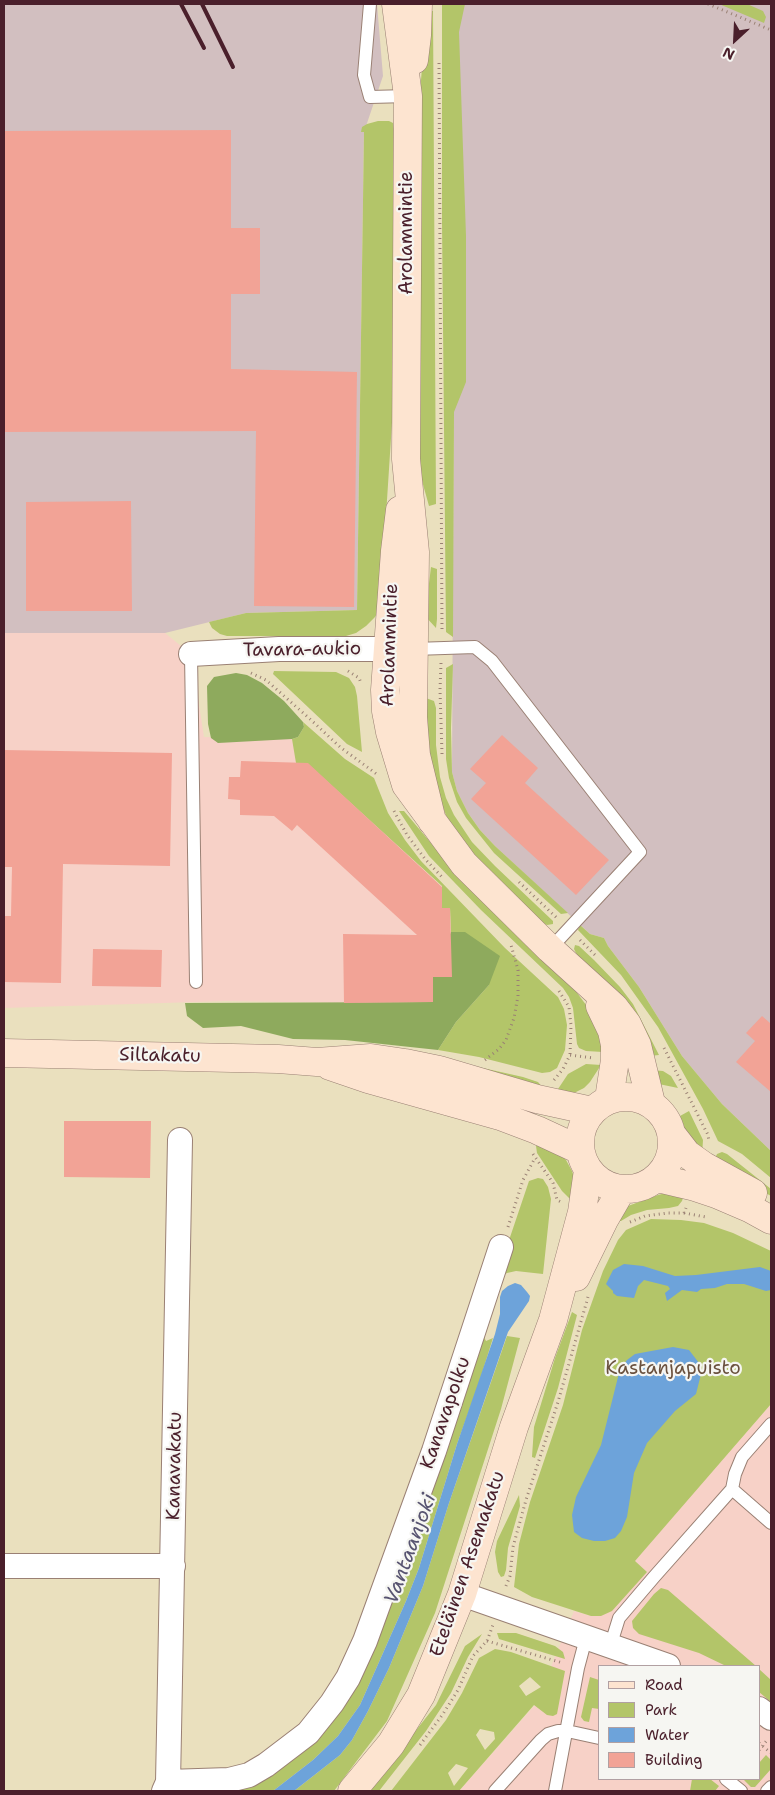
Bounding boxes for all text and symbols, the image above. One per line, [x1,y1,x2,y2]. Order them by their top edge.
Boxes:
north arrow [710,15,760,65]
text: N [720,43,737,64]
street label: Arolammintie [396,171,418,295]
street label: Arolammintie [376,583,404,707]
street label: Tavara-aukio [243,638,361,662]
street label: Siltakatu [119,1044,201,1068]
street label: Kanavapolku [416,1354,476,1472]
park label: Kastanjapuisto [605,1358,741,1380]
street label: Kanavakatu [163,1411,187,1521]
street label: Eteläinen Asemakatu [426,1468,510,1660]
water label: Vantaanjoki [380,1490,442,1608]
legend [598,1665,760,1780]
text: Road [645,1675,683,1695]
text: Park [645,1700,677,1720]
text: Water [645,1725,689,1745]
text: Building [645,1750,702,1770]

